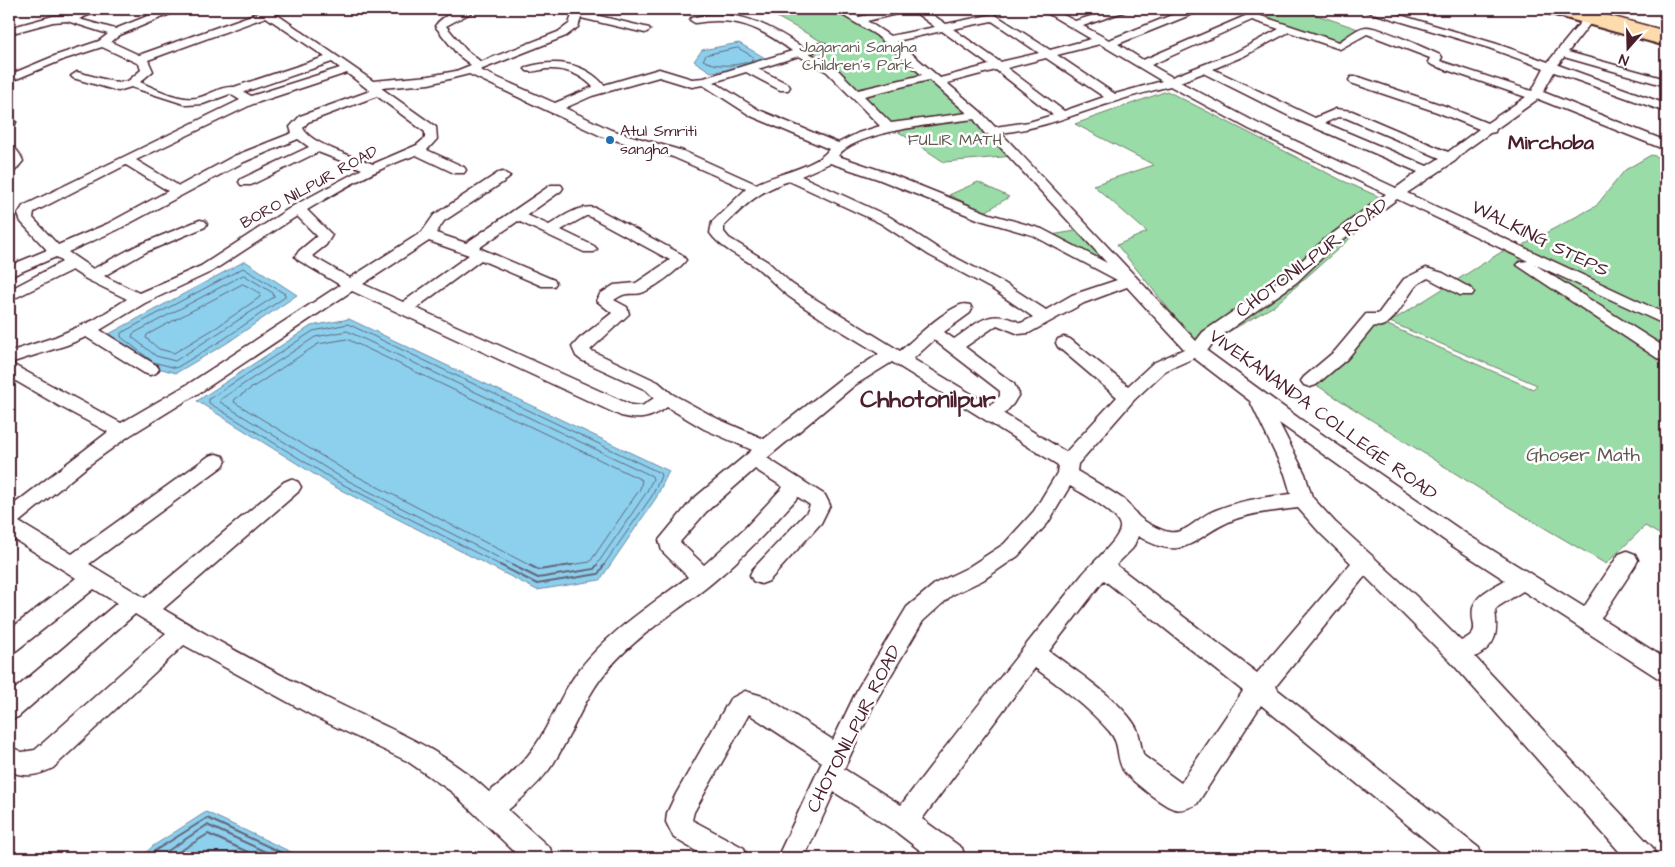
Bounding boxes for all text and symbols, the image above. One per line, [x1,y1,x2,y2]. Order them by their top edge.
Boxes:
north arrow [1602,22,1652,72]
park label: Jagarani Sangha Children's Park [799,36,917,76]
text: N [1616,48,1631,70]
place label: Atul Smriti sangha [620,120,697,161]
park label: FULIR MATH [908,129,1003,151]
district label: Mirchoba [1508,129,1595,157]
marker: Atul Smriti sangha [604,134,616,146]
street label: BORO NILPUR ROAD [236,140,382,234]
street label: CHOTONILPUR ROAD [1230,192,1394,324]
street label: WALKING STEPS [1467,194,1613,284]
street label: VIVEKANANDA COLLEGE ROAD [1203,323,1443,507]
district label: Chhotonilpur [860,383,997,417]
park label: Ghoser Math [1526,442,1640,469]
street label: CHOTONILPUR ROAD [800,640,908,818]

